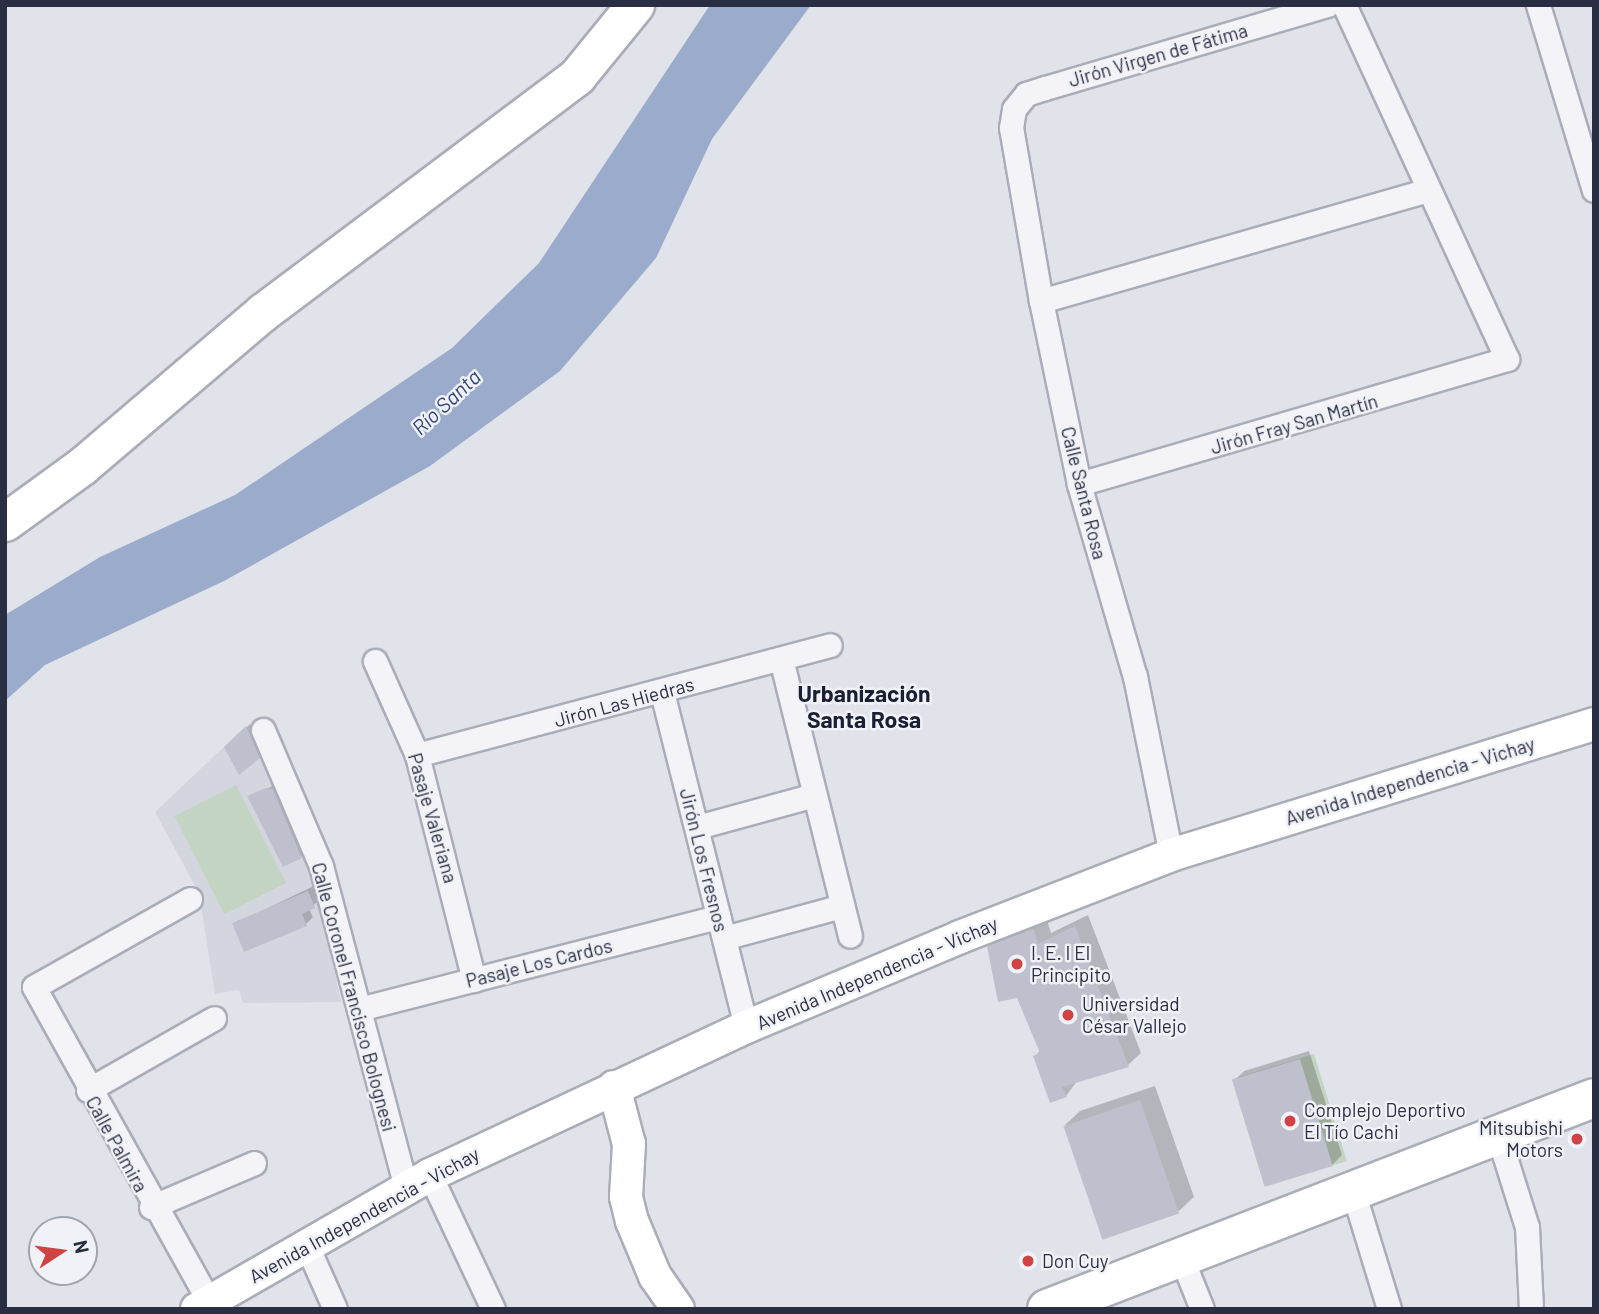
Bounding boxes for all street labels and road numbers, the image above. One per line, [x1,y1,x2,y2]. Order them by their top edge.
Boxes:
street label: Jirón Virgen de Fátima [1066,19,1250,91]
street label: Jirón Fray San Martín [1208,389,1380,459]
street label: Calle Santa Rosa [1056,424,1112,562]
street label: Jirón Las Hiedras [552,672,696,732]
street label: Avenida Independencia - Vichay [1283,732,1537,830]
street label: Pasaje Valeriana [404,750,462,886]
street label: Jirón Los Fresnos [675,786,733,934]
street label: Calle Coronel Francisco Bolognesi [307,860,401,1134]
street label: Avenida Independencia - Vichay [753,912,1001,1034]
street label: Pasaje Los Cardos [463,934,615,992]
street label: Calle Palmira [81,1092,153,1196]
street label: Avenida Independencia - Vichay [245,1142,483,1288]

